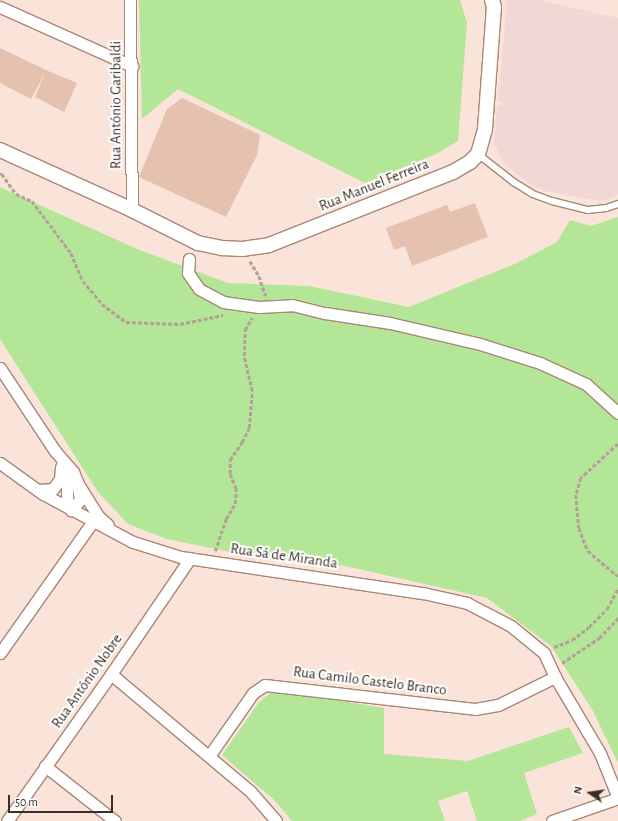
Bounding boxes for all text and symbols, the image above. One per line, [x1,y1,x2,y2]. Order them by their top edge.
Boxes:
street label: Rua António Garibaldi [107,41,125,169]
street label: Rua Manuel Ferreira [317,155,431,215]
street label: Rua Sá de Miranda [229,540,339,572]
street label: Rua António Nobre [48,630,126,732]
street label: Rua Camilo Castelo Branco [292,663,448,699]
north arrow [570,773,610,813]
text: N [572,785,584,795]
scale bar [10,787,115,813]
text: 50 m [15,796,38,808]

